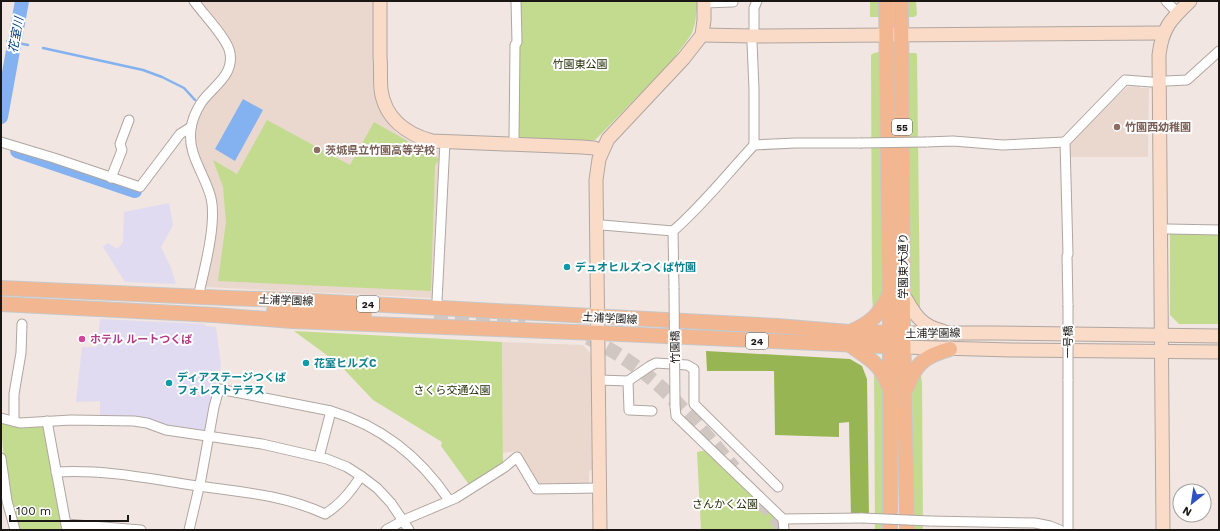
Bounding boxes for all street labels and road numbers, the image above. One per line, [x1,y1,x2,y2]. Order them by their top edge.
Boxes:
road number: 55 [892,119,912,135]
street label: 学園東大通り [897,233,910,299]
street label: 土浦学園線 [258,293,314,308]
road number: 24 [357,296,379,312]
street label: 土浦学園線 [582,311,638,326]
street label: 一号橋 [1062,326,1075,359]
street label: 土浦学園線 [905,327,961,340]
street label: 竹園橋 [669,330,682,364]
road number: 24 [746,333,768,349]

